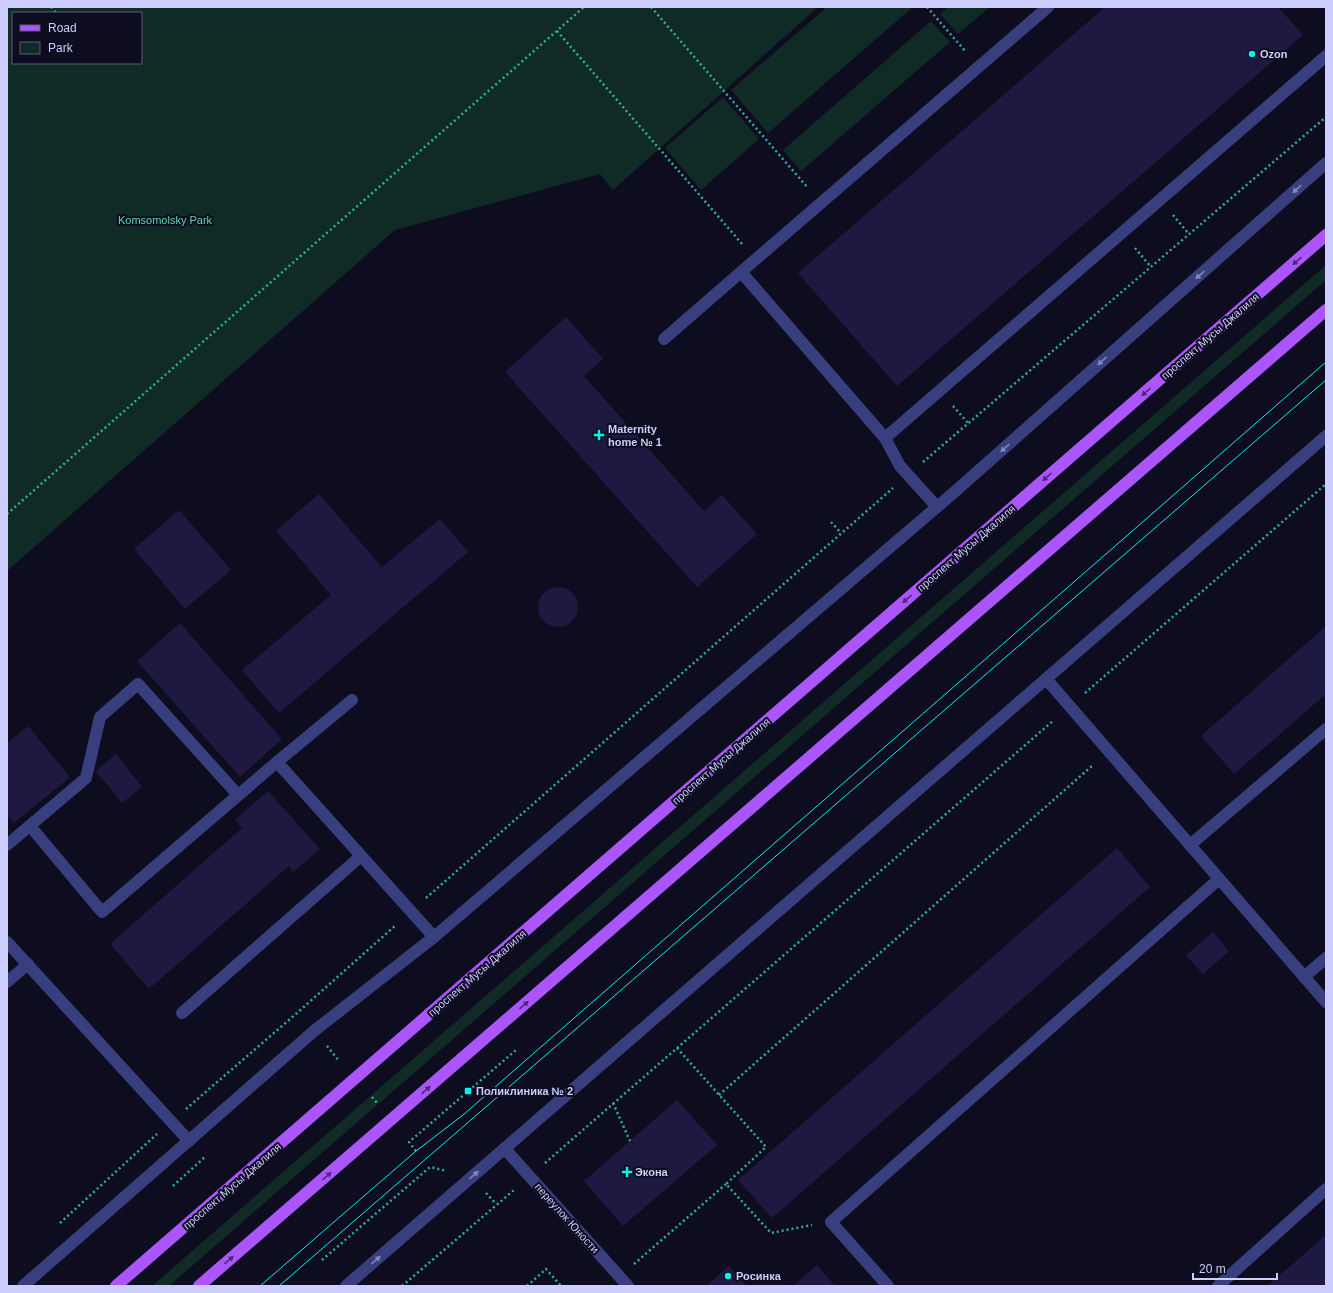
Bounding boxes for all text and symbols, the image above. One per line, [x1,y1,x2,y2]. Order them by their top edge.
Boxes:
legend [12,12,142,64]
text: Road [48,21,77,35]
text: Park [48,41,74,55]
place label: Ozon [1260,48,1288,60]
marker: Ozon [1247,49,1257,59]
one-way arrow [1292,184,1302,193]
park label: Komsomolsky Park [118,214,213,226]
one-way arrow [1291,256,1302,265]
one-way arrow [1195,270,1204,279]
street label: проспект Мусы Джалиля [1159,290,1261,382]
one-way arrow [1097,357,1108,366]
one-way arrow [1140,387,1151,396]
place label: Maternity home № 1 [608,423,662,448]
marker: Maternity home № 1 [593,429,605,441]
one-way arrow [1000,443,1010,452]
one-way arrow [1043,472,1052,481]
street label: проспект Мусы Джалиля [915,502,1017,594]
one-way arrow [902,594,912,604]
street label: проспект Мусы Джалиля [670,715,772,807]
street label: проспект Мусы Джалиля [426,927,528,1019]
one-way arrow [519,1001,529,1010]
place label: Поликлиника № 2 [476,1085,573,1097]
one-way arrow [420,1086,431,1095]
marker: Поликлиника № 2 [463,1086,473,1096]
street label: проспект Мусы Джалиля [181,1140,283,1232]
place label: Экона [635,1166,669,1178]
marker: Экона [622,1167,632,1177]
one-way arrow [322,1171,333,1180]
one-way arrow [468,1171,479,1180]
street label: переулок Юности [532,1181,602,1255]
scale bar [1193,1255,1277,1281]
one-way arrow [223,1256,234,1265]
one-way arrow [370,1256,381,1265]
text: 20 m [1199,1262,1226,1276]
place label: Росинка [736,1270,782,1282]
marker: Росинка [723,1271,733,1281]

